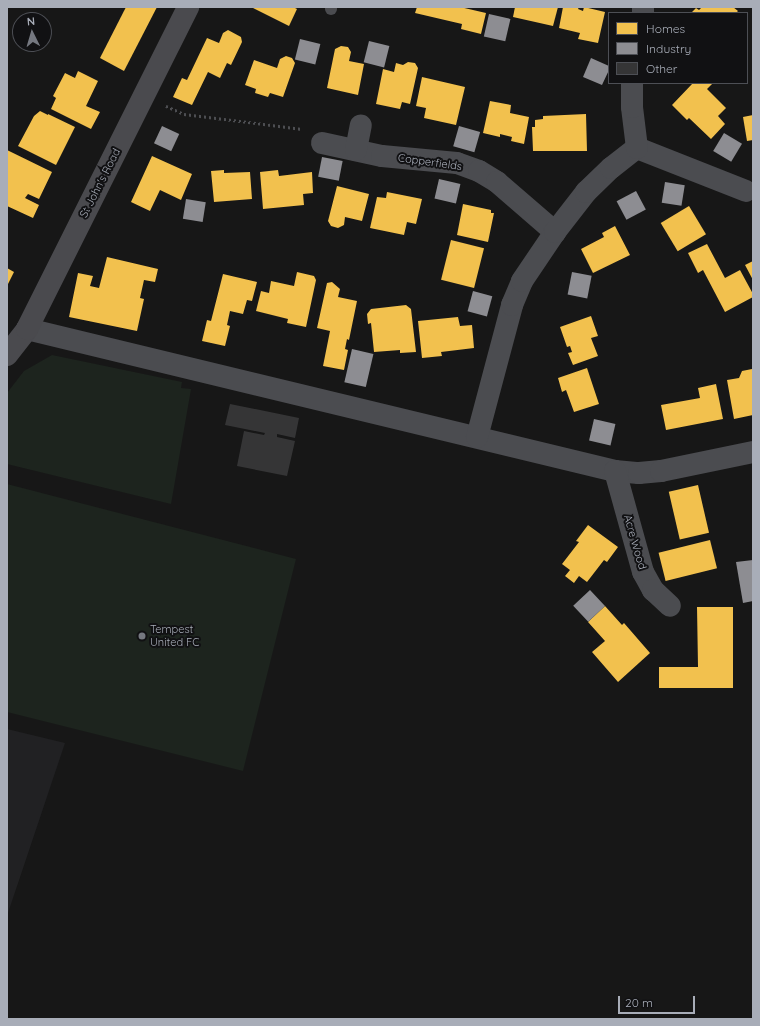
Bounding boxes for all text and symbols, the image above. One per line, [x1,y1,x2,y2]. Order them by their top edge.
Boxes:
north arrow [12,12,52,52]
legend [608,12,748,84]
text: N [26,14,36,28]
text: Homes [646,21,685,36]
text: Industry [646,41,691,56]
text: Other [646,61,677,76]
street label: St John's Road [77,146,123,220]
street label: Copperfields [397,151,463,173]
street label: Acre Wood [621,513,649,571]
place label: Tempest United FC [150,623,199,649]
marker: Tempest United FC [137,631,147,641]
scale bar [620,988,697,1014]
text: 20 m [625,995,653,1010]

